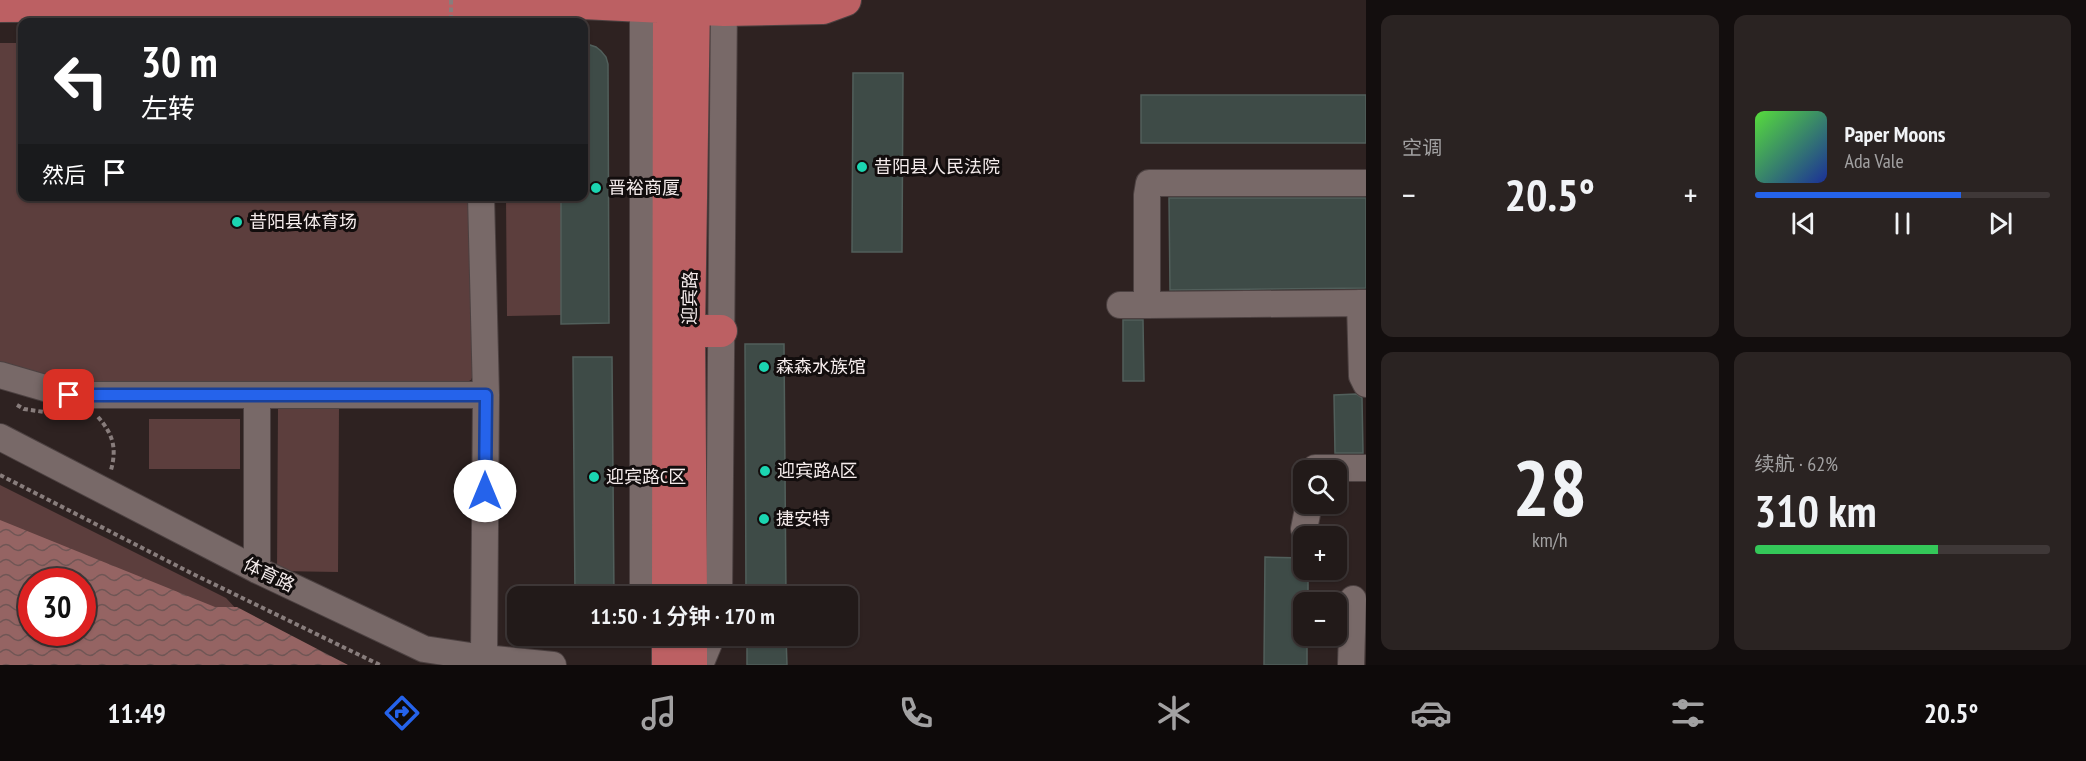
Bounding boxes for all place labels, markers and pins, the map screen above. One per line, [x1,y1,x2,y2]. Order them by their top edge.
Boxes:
place label: 昔阳县人民法院 [874,155,1000,178]
marker: 昔阳县人民法院 [855,160,869,174]
place label: 晋裕商厦 [608,176,680,199]
marker: 晋裕商厦 [589,181,603,195]
place label: 昔阳县体育场 [249,210,357,233]
marker: 昔阳县体育场 [230,215,244,229]
place label: 森森水族馆 [776,355,866,378]
marker: 森森水族馆 [757,360,771,374]
pin [43,369,94,420]
place label: 迎宾路A区 [777,459,858,482]
marker: 迎宾路A区 [758,464,772,478]
place label: 迎宾路C区 [606,465,686,488]
marker: 迎宾路C区 [587,470,601,484]
place label: 捷安特 [776,507,830,530]
marker: 捷安特 [757,512,771,526]

